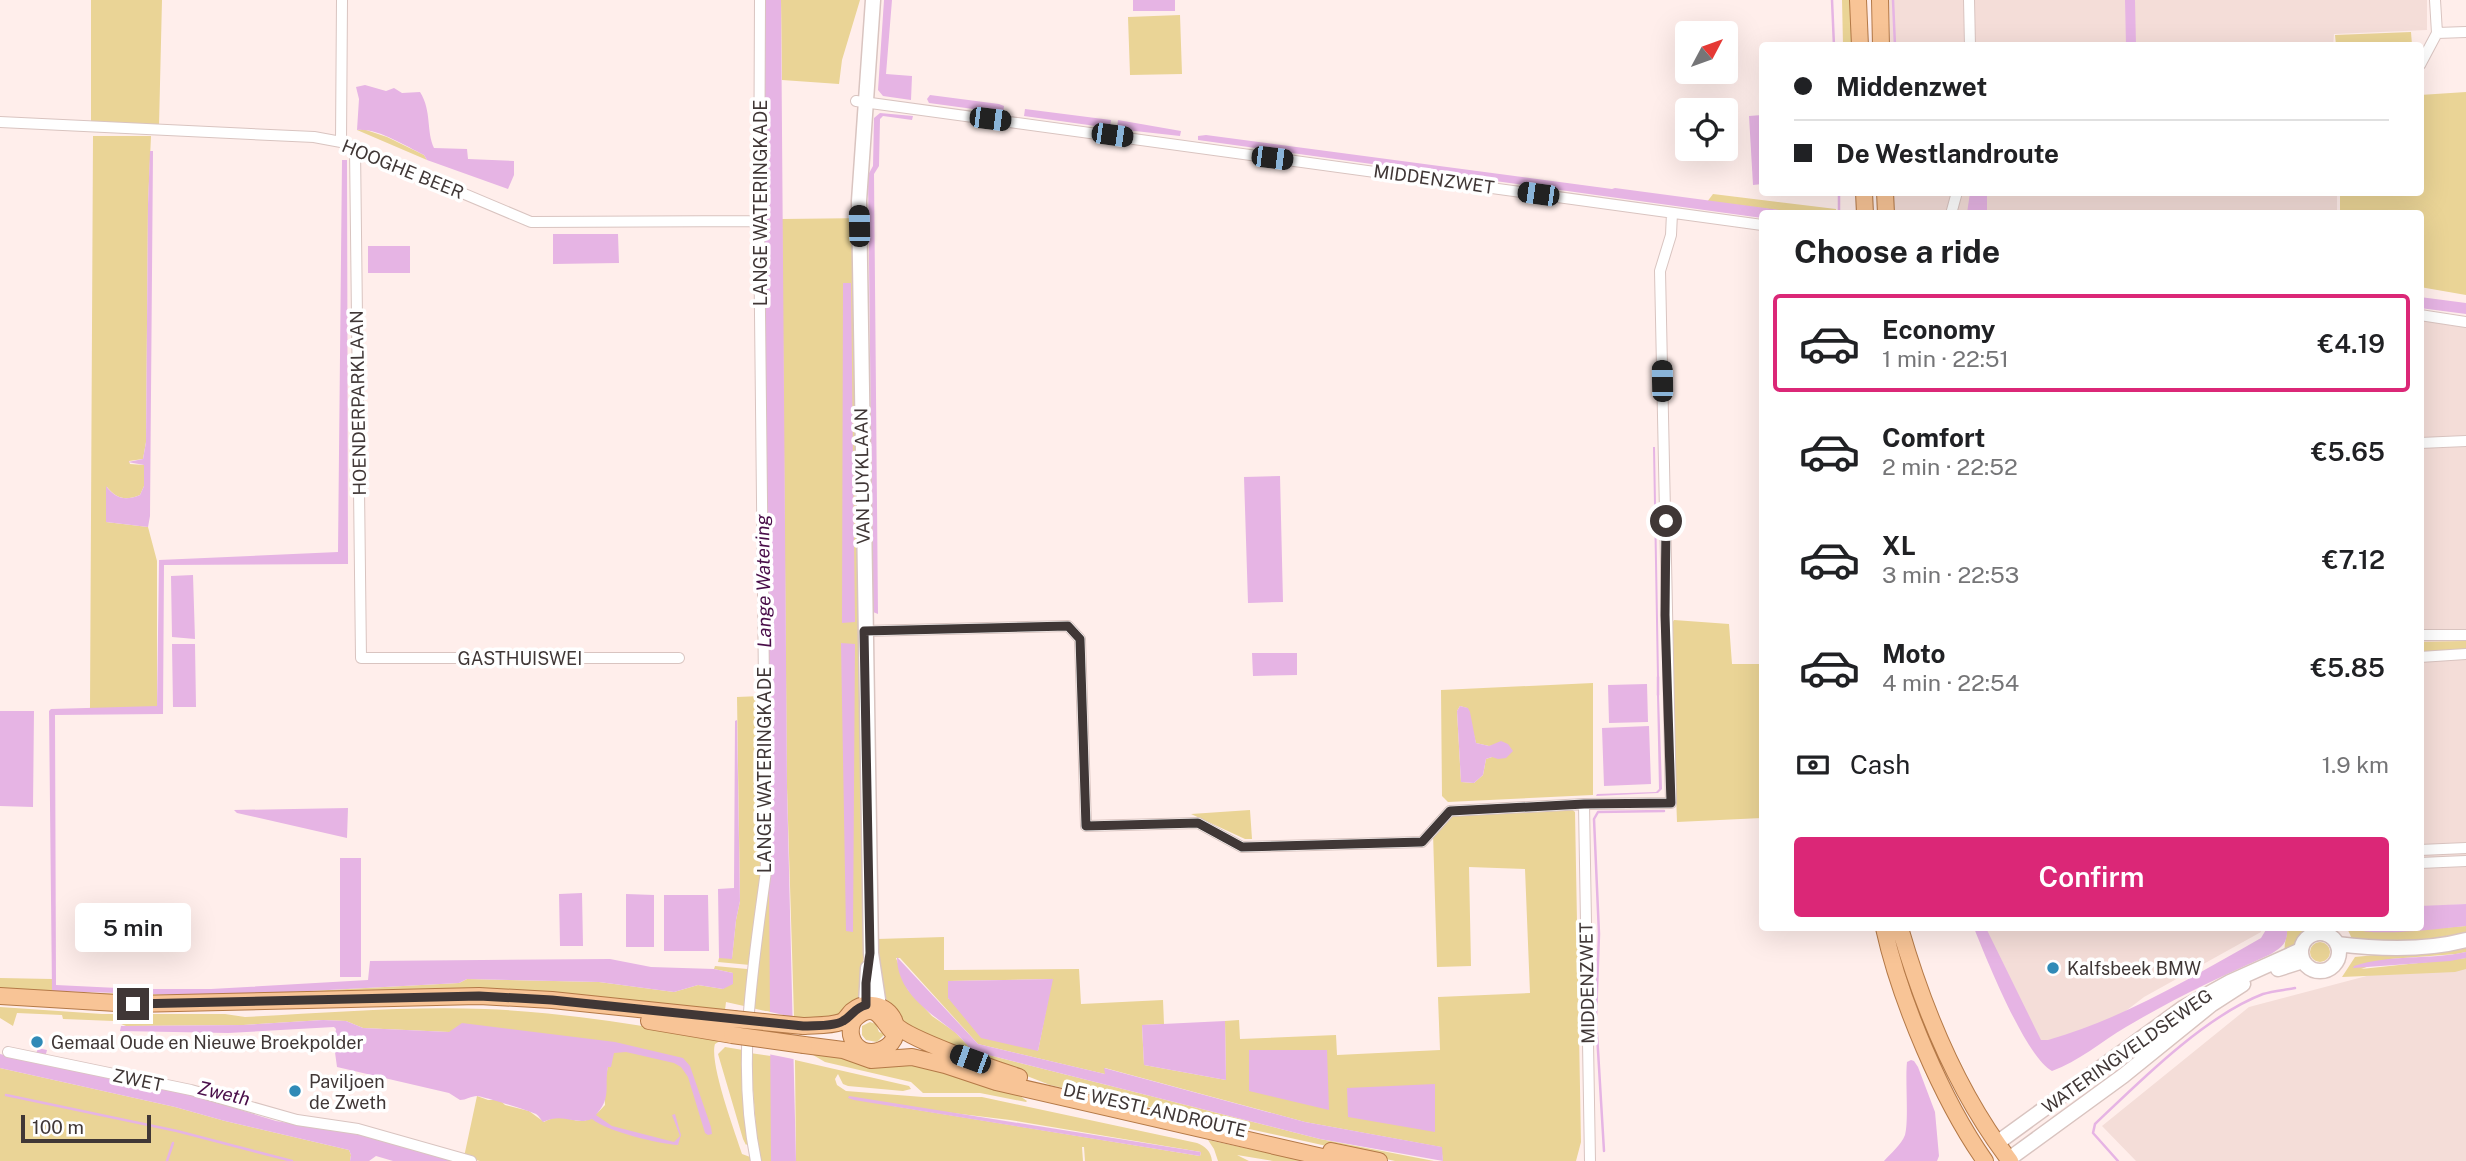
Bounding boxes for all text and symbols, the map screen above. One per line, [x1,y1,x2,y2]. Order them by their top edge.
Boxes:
north arrow [1675,21,1738,84]
map controls [1675,21,1738,161]
text: Middenzwet [1836,71,1987,102]
button: locate [1675,98,1738,161]
street label: LANGE WATERINGKADE [750,100,771,306]
car [968,106,1013,132]
car [1090,122,1135,148]
street label: HOOGHE BEER [339,135,467,203]
text: De Westlandroute [1836,138,2059,169]
car [1250,145,1295,171]
street label: MIDDENZWET [1372,160,1496,198]
car [1516,181,1561,207]
car [849,205,870,247]
text: Choose a ride [1794,233,2000,270]
street label: HOENDERPARKLAAN [346,310,370,496]
icon: car [1798,312,1861,375]
text: Economy [1882,314,1995,345]
text: €4.19 [2318,328,2385,359]
text: 1 min · 22:51 [1882,345,2009,372]
car [1652,360,1673,402]
street label: VAN LUYKLAAN [850,408,874,544]
icon: car [1798,420,1861,483]
text: Comfort [1882,422,1985,453]
text: €5.65 [2311,436,2385,467]
text: 2 min · 22:52 [1882,453,2018,480]
route start [1650,505,1682,537]
water label: Lange Watering [751,513,775,648]
icon: car [1798,528,1861,591]
text: XL [1882,530,1916,561]
text: €7.12 [2322,544,2385,575]
text: 3 min · 22:53 [1882,561,2019,588]
icon: car [1798,636,1861,699]
text: Moto [1882,638,1945,669]
street label: GASTHUISWEI [458,648,582,669]
text: €5.85 [2311,652,2385,683]
street label: LANGE WATERINGKADE [754,667,775,873]
text: 4 min · 22:54 [1882,669,2019,696]
icon: cash [1794,746,1832,784]
text: Cash [1850,749,1910,780]
text: 1.9 km [2322,751,2389,778]
button: Confirm [1794,837,2389,917]
callout: 5 min [75,902,191,951]
text: 5 min [103,914,163,941]
street label: MIDDENZWET [1575,922,1599,1044]
place label: Kalfsbeek BMW [2067,958,2201,979]
marker: Kalfsbeek BMW [2045,960,2061,976]
street label: WATERINGVELDSEWEG [2038,984,2216,1118]
route end [117,988,149,1020]
place label: Gemaal Oude en Nieuwe Broekpolder [51,1032,363,1053]
marker: Gemaal Oude en Nieuwe Broekpolder [29,1034,45,1050]
car [947,1042,994,1076]
street label: ZWET [111,1064,165,1096]
place label: Paviljoen de Zweth [309,1071,386,1113]
water label: Zweth [196,1076,252,1110]
street label: DE WESTLANDROUTE [1061,1079,1249,1141]
marker: Paviljoen de Zweth [287,1083,303,1099]
scale bar [21,1112,150,1144]
text: 100 m [32,1116,84,1138]

